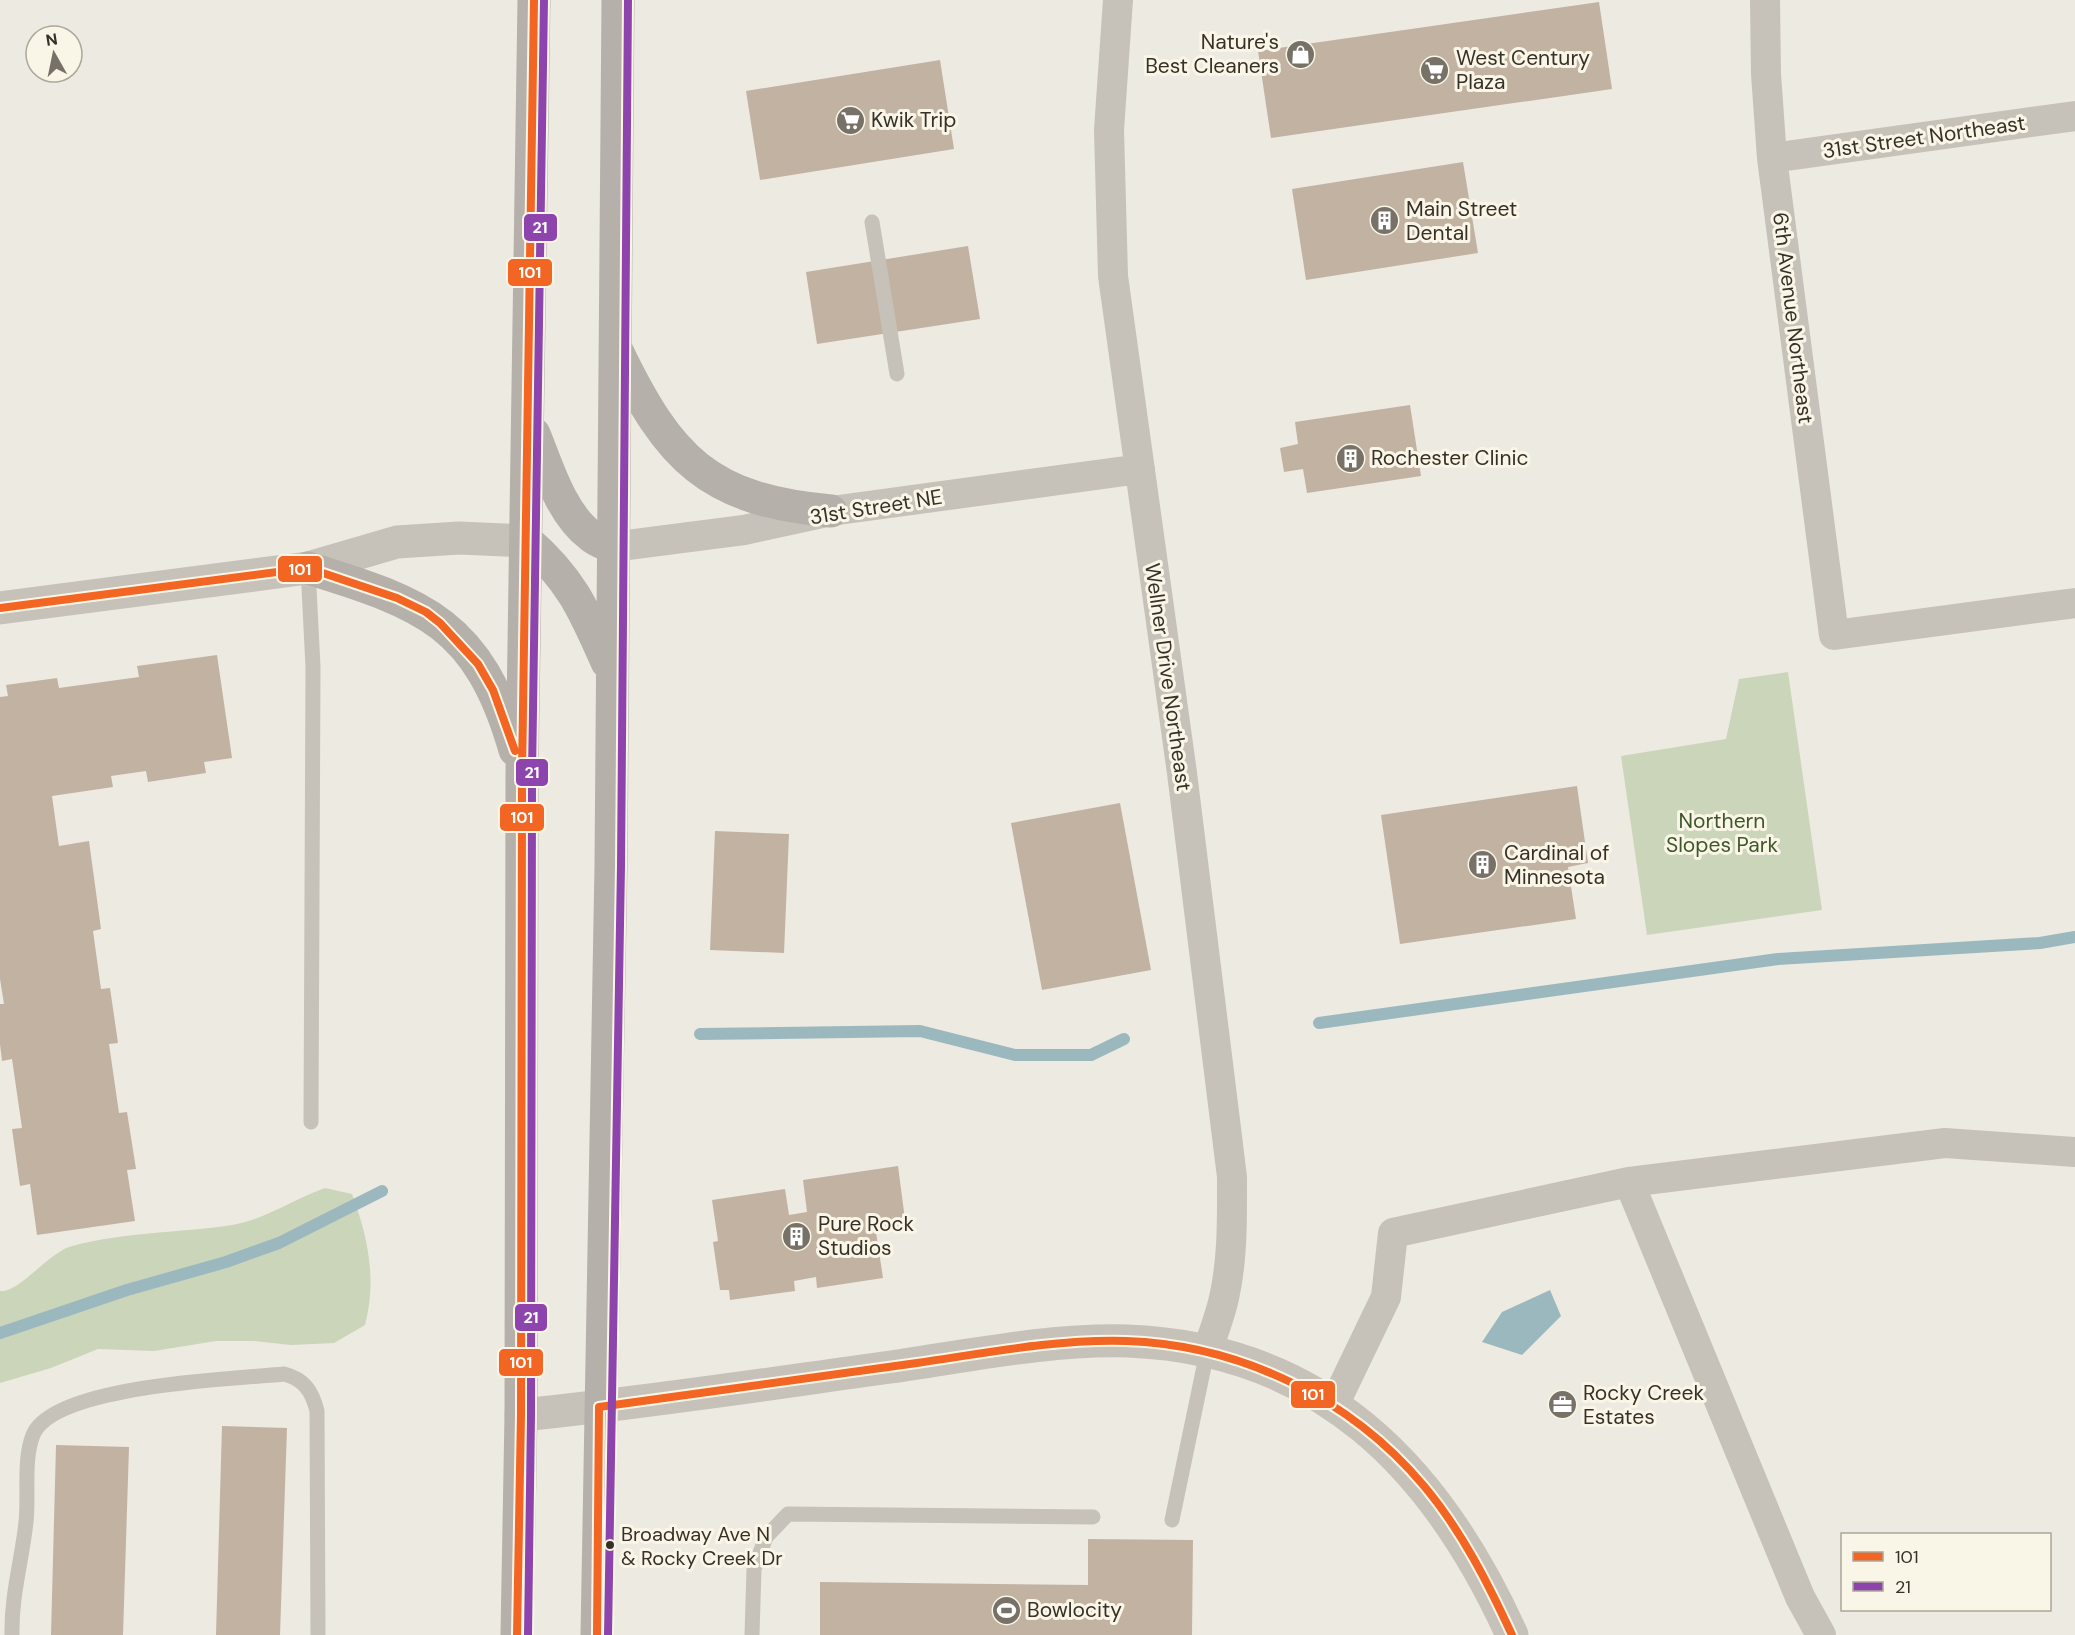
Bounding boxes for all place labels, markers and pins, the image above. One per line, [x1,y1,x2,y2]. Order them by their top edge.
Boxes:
place label: Nature's Best Cleaners [1145,28,1279,80]
shop icon: Nature's Best Cleaners [1284,38,1316,70]
place label: West Century Plaza [1456,44,1590,96]
supermarket icon: West Century Plaza [1419,54,1451,86]
supermarket icon: Kwik Trip [834,104,866,136]
place label: Kwik Trip [871,106,956,134]
place label: Main Street Dental [1406,195,1517,247]
building icon: Main Street Dental [1369,205,1401,237]
building icon: Rochester Clinic [1334,442,1366,474]
place label: Rochester Clinic [1371,444,1529,472]
place label: Cardinal of Minnesota [1504,839,1609,891]
building icon: Cardinal of Minnesota [1467,849,1499,881]
place label: Pure Rock Studios [818,1210,914,1262]
building icon: Pure Rock Studios [781,1220,813,1252]
place label: Rocky Creek Estates [1583,1379,1704,1431]
office icon: Rocky Creek Estates [1546,1389,1578,1421]
place label: Broadway Ave N & Rocky Creek Dr [621,1521,783,1571]
marker: Broadway Ave N & Rocky Creek Dr [604,1539,616,1551]
sports icon: Bowlocity [990,1594,1022,1626]
place label: Bowlocity [1027,1596,1122,1624]

